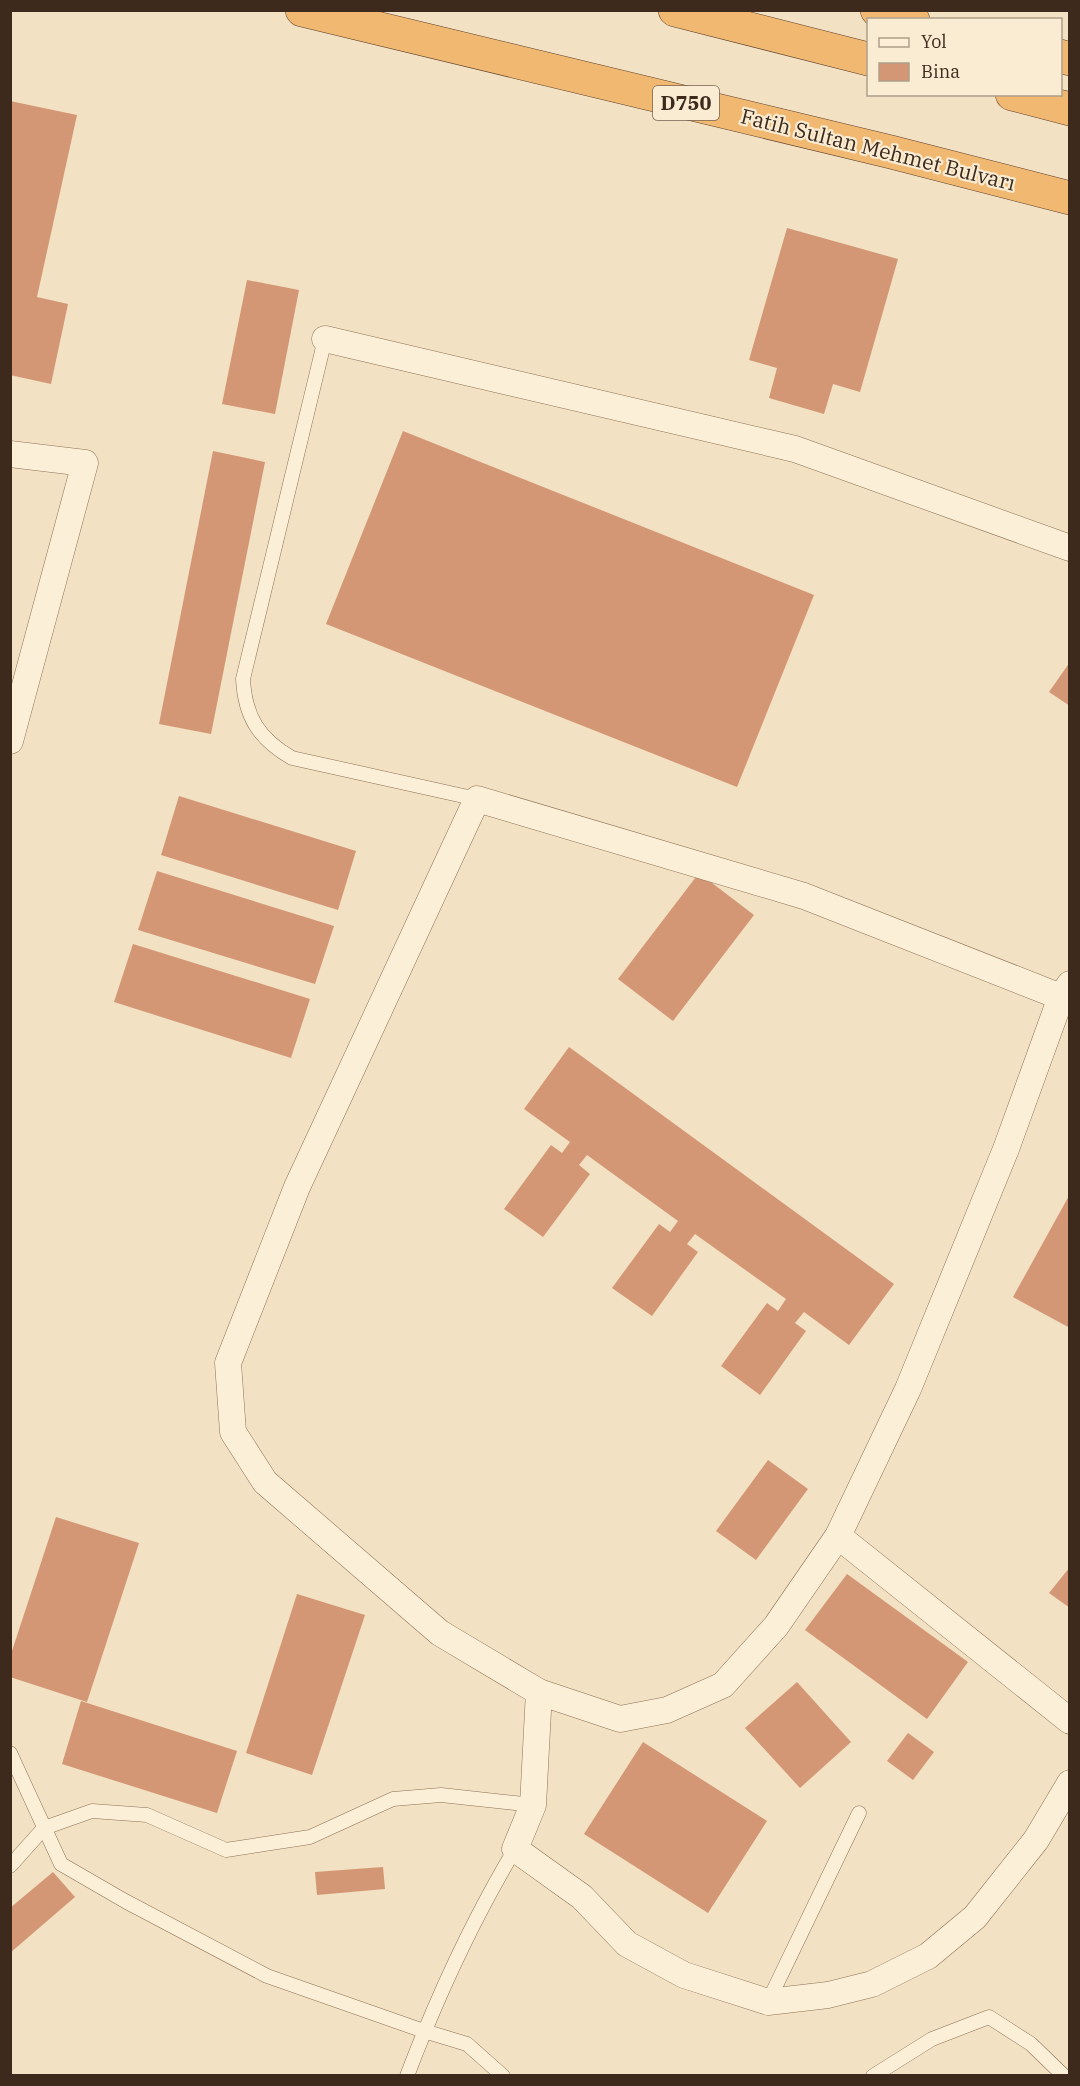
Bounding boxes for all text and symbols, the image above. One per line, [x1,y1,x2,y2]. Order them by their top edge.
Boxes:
legend [867,18,1062,96]
text: Yol [921,30,947,53]
text: Bina [921,60,960,83]
road number: D750 [653,86,719,120]
street label: Fatih Sultan Mehmet Bulvarı [738,101,1018,197]

